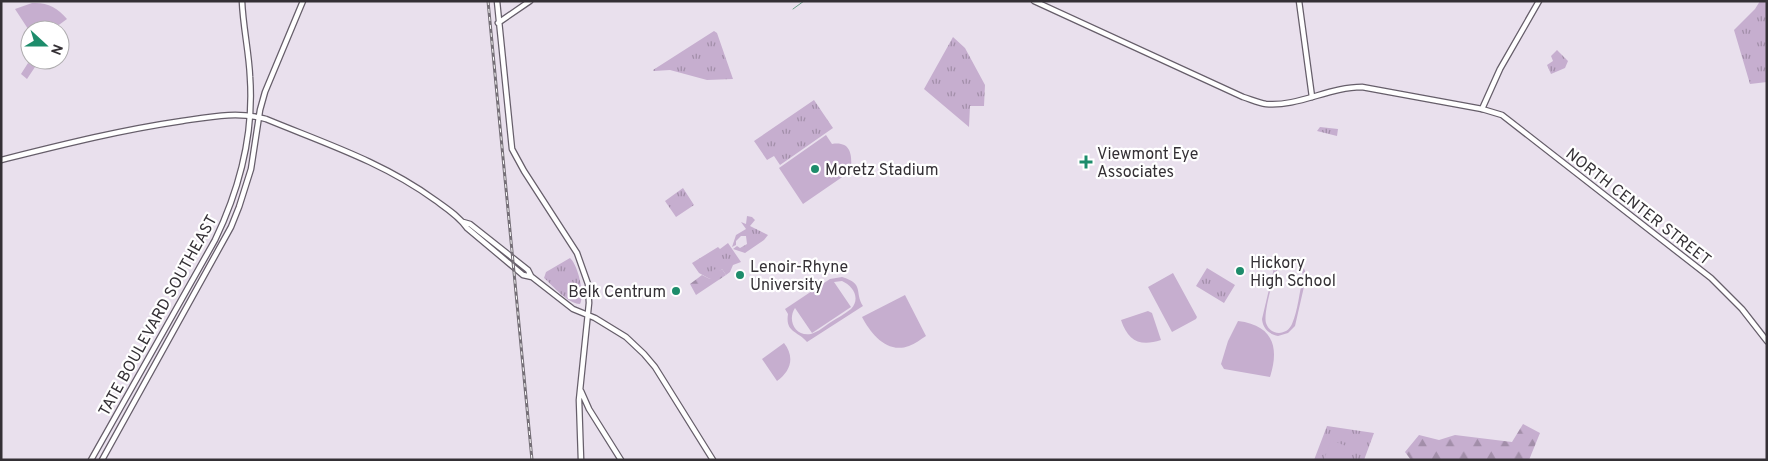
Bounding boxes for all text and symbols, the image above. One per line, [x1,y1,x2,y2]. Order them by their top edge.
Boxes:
north arrow [20,20,70,70]
text: N [46,41,65,57]
place label: Viewmont Eye Associates [1097,145,1198,183]
street label: NORTH CENTER STREET [1561,145,1714,271]
marker: Viewmont Eye Associates [1079,155,1093,169]
place label: Moretz Stadium [825,161,938,181]
marker: Moretz Stadium [809,163,821,175]
street label: TATE BOULEVARD SOUTHEAST [95,212,223,420]
place label: Hickory High School [1250,254,1336,292]
place label: Lenoir-Rhyne University [750,258,848,296]
marker: Hickory High School [1234,265,1246,277]
marker: Lenoir-Rhyne University [734,269,746,281]
place label: Belk Centrum [568,283,666,303]
marker: Belk Centrum [670,285,682,297]

